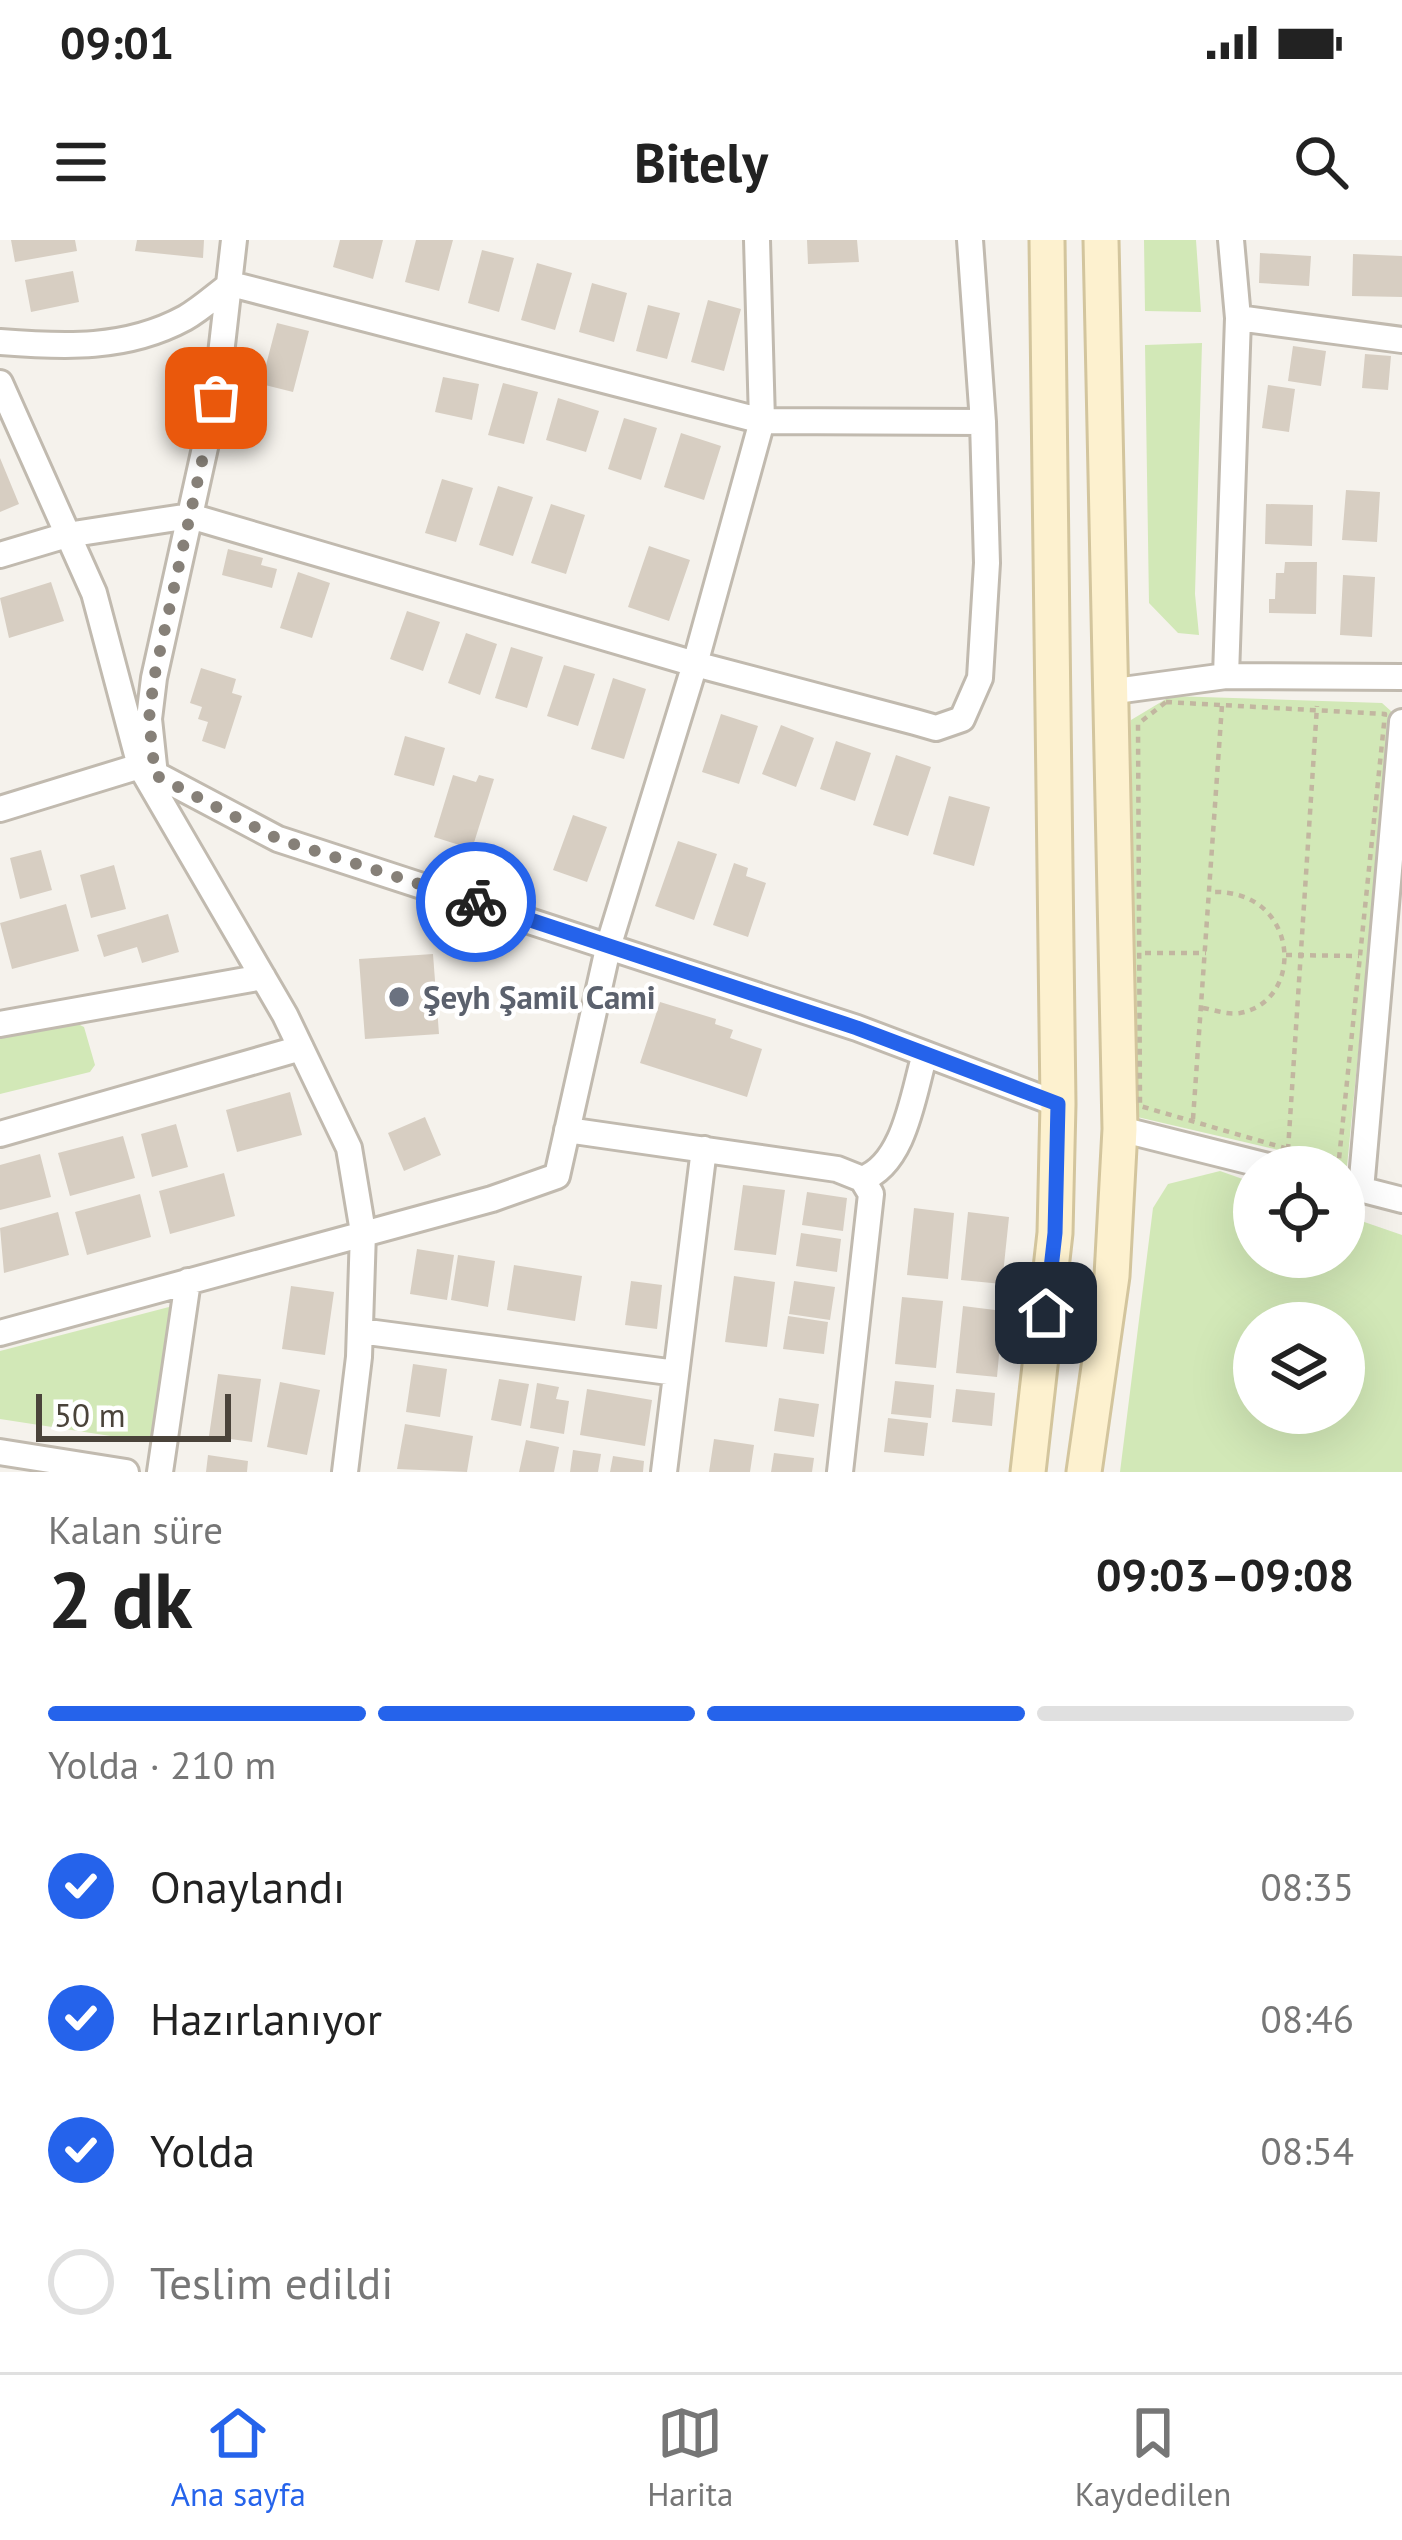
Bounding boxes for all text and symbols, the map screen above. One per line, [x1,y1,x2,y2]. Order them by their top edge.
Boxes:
text: 09:01 [60,13,174,71]
text: Bitely [634,127,768,197]
icon: menu [48,129,114,195]
icon: search [1288,129,1354,195]
pin [165,347,267,449]
icon: bag [183,365,249,431]
courier [416,842,536,962]
icon: bike [443,869,509,935]
place label: Şeyh Şamil Cami [423,975,656,1018]
marker: Şeyh Şamil Cami [386,984,412,1010]
map controls [1233,1146,1365,1434]
button: locate [1233,1146,1365,1278]
pin [995,1262,1097,1364]
icon: home [1013,1280,1079,1346]
button: layers [1233,1302,1365,1434]
scale bar [36,1388,231,1441]
text: 50 m [54,1393,126,1436]
text: Kalan süre [48,1504,223,1555]
text: 09:03–09:08 [1096,1545,1354,1603]
text: 2 dk [48,1549,192,1650]
text: Yolda · 210 m [48,1739,276,1790]
icon: check [48,1853,114,1919]
text: Onaylandı [150,1857,345,1915]
text: 08:35 [1260,1861,1354,1912]
icon: check [48,1985,114,2051]
text: Hazırlanıyor [150,1989,382,2047]
text: 08:46 [1260,1993,1354,2044]
icon: check [48,2117,114,2183]
text: Yolda [150,2121,255,2179]
text: 08:54 [1260,2125,1354,2176]
text: Teslim edildi [150,2253,393,2311]
tab: Ana sayfa [171,2400,306,2515]
tab: Harita [647,2400,733,2515]
tab: Kaydedilen [1075,2400,1231,2515]

